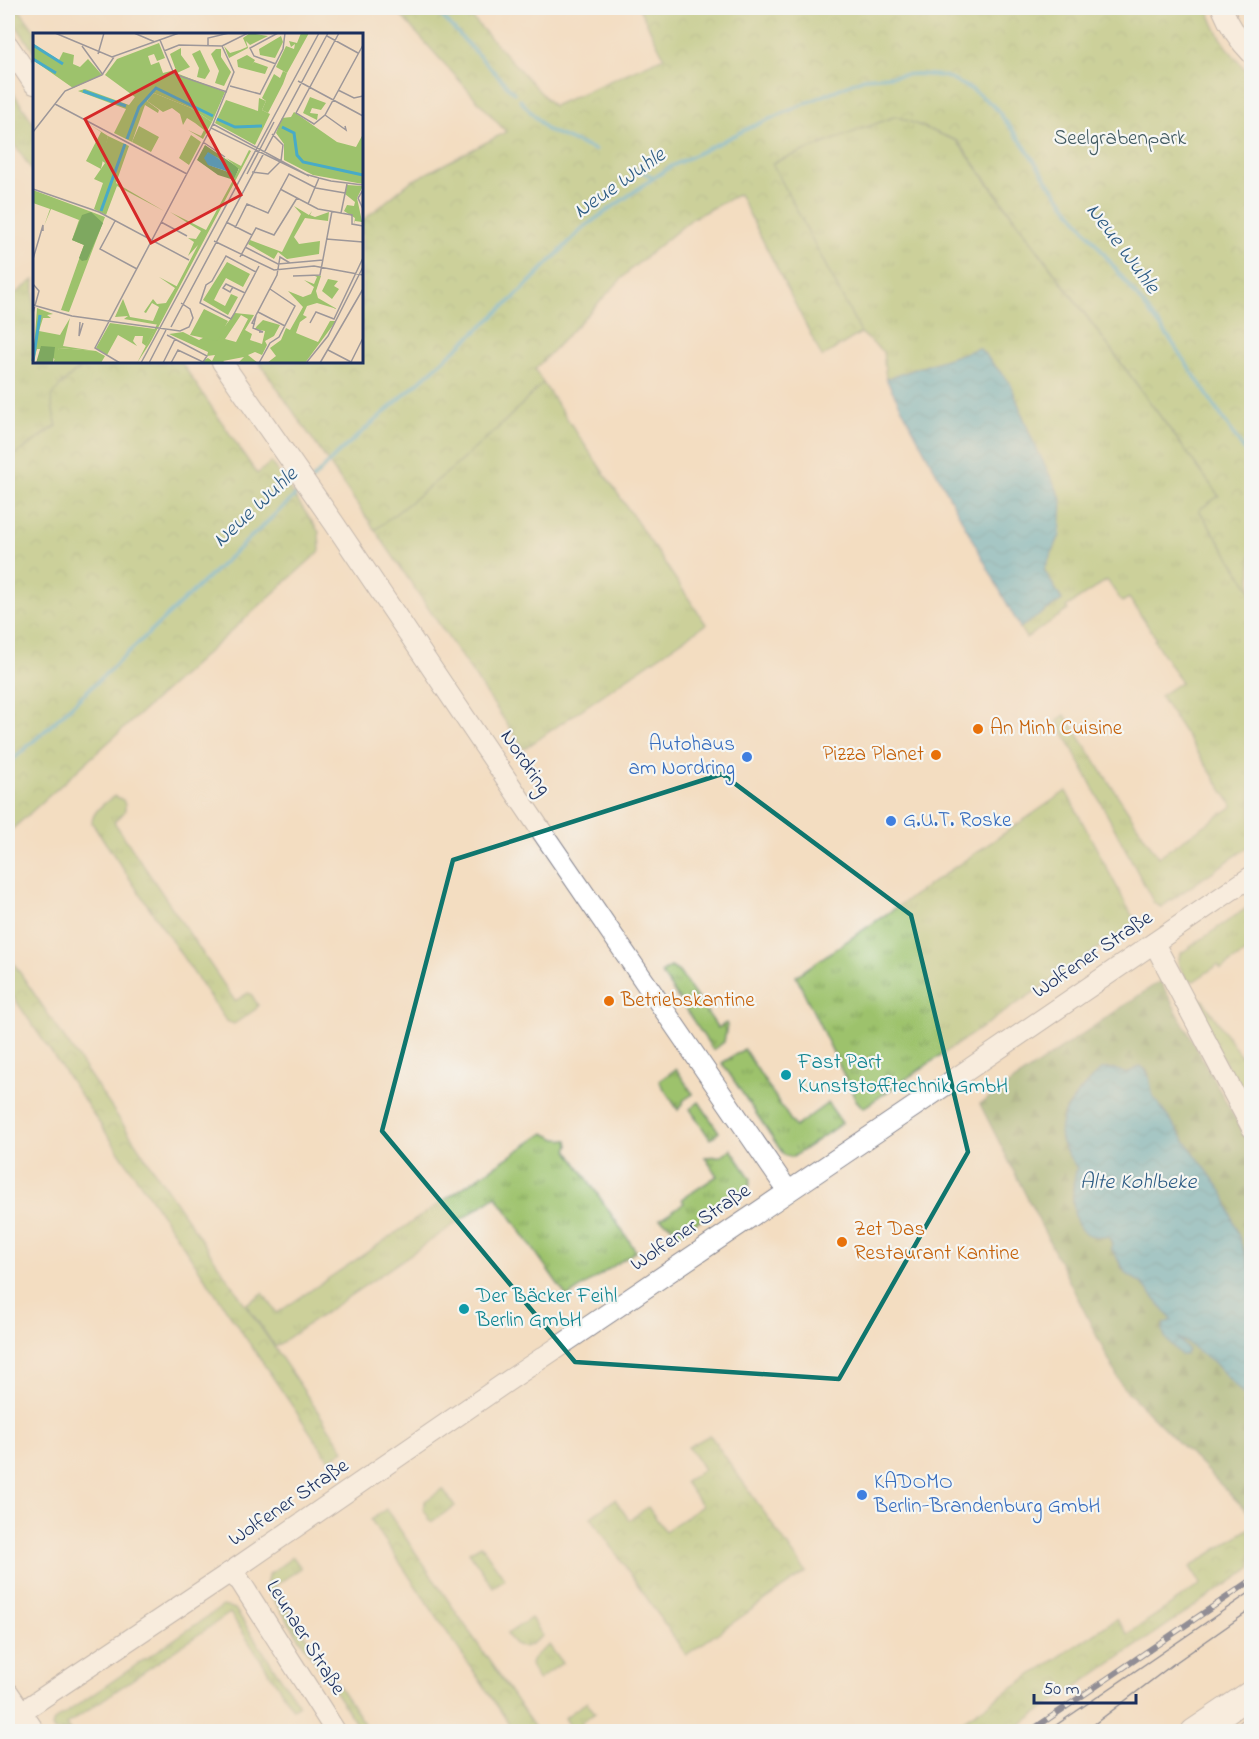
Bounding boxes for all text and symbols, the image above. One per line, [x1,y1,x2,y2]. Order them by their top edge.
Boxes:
inset map [33,33,363,363]
park label: Seelgrabenpark [1054,124,1187,156]
water label: Neue Wuhle [567,140,674,228]
water label: Neue Wuhle [1077,197,1167,302]
water label: Neue Wuhle [206,459,307,556]
place label: An Minh Cuisine [990,714,1123,744]
marker: An Minh Cuisine [971,722,985,736]
street label: Nordring [490,724,558,803]
place label: Autohaus am Nordring [629,730,735,786]
place label: Pizza Planet [823,740,924,770]
marker: Pizza Planet [929,748,943,762]
marker: Autohaus am Nordring [740,750,754,764]
place label: G.U.T. Roske [903,806,1012,836]
marker: G.U.T. Roske [884,814,898,828]
street label: Wolfener Straße [1027,903,1160,1006]
place label: Betriebskantine [620,986,755,1016]
marker: Betriebskantine [602,994,616,1008]
place label: Fast Part Kunststofftechnik GmbH [797,1048,1008,1102]
marker: Fast Part Kunststofftechnik GmbH [779,1068,793,1082]
water label: Alte Kohlbeke [1080,1167,1197,1199]
street label: Wolfener Straße [625,1176,758,1279]
place label: Zet Das Restaurant Kantine [854,1215,1020,1269]
marker: Zet Das Restaurant Kantine [835,1235,849,1249]
place label: Der Bäcker Feihl Berlin GmbH [475,1282,617,1336]
marker: Der Bäcker Feihl Berlin GmbH [457,1302,471,1316]
street label: Wolfener Straße [223,1451,356,1554]
place label: KADOMO Berlin-Brandenburg GmbH [873,1468,1100,1524]
marker: KADOMO Berlin-Brandenburg GmbH [855,1488,869,1502]
street label: Leunaer Straße [258,1575,353,1702]
scale bar [1034,1667,1136,1705]
text: 50 m [1043,1677,1080,1703]

